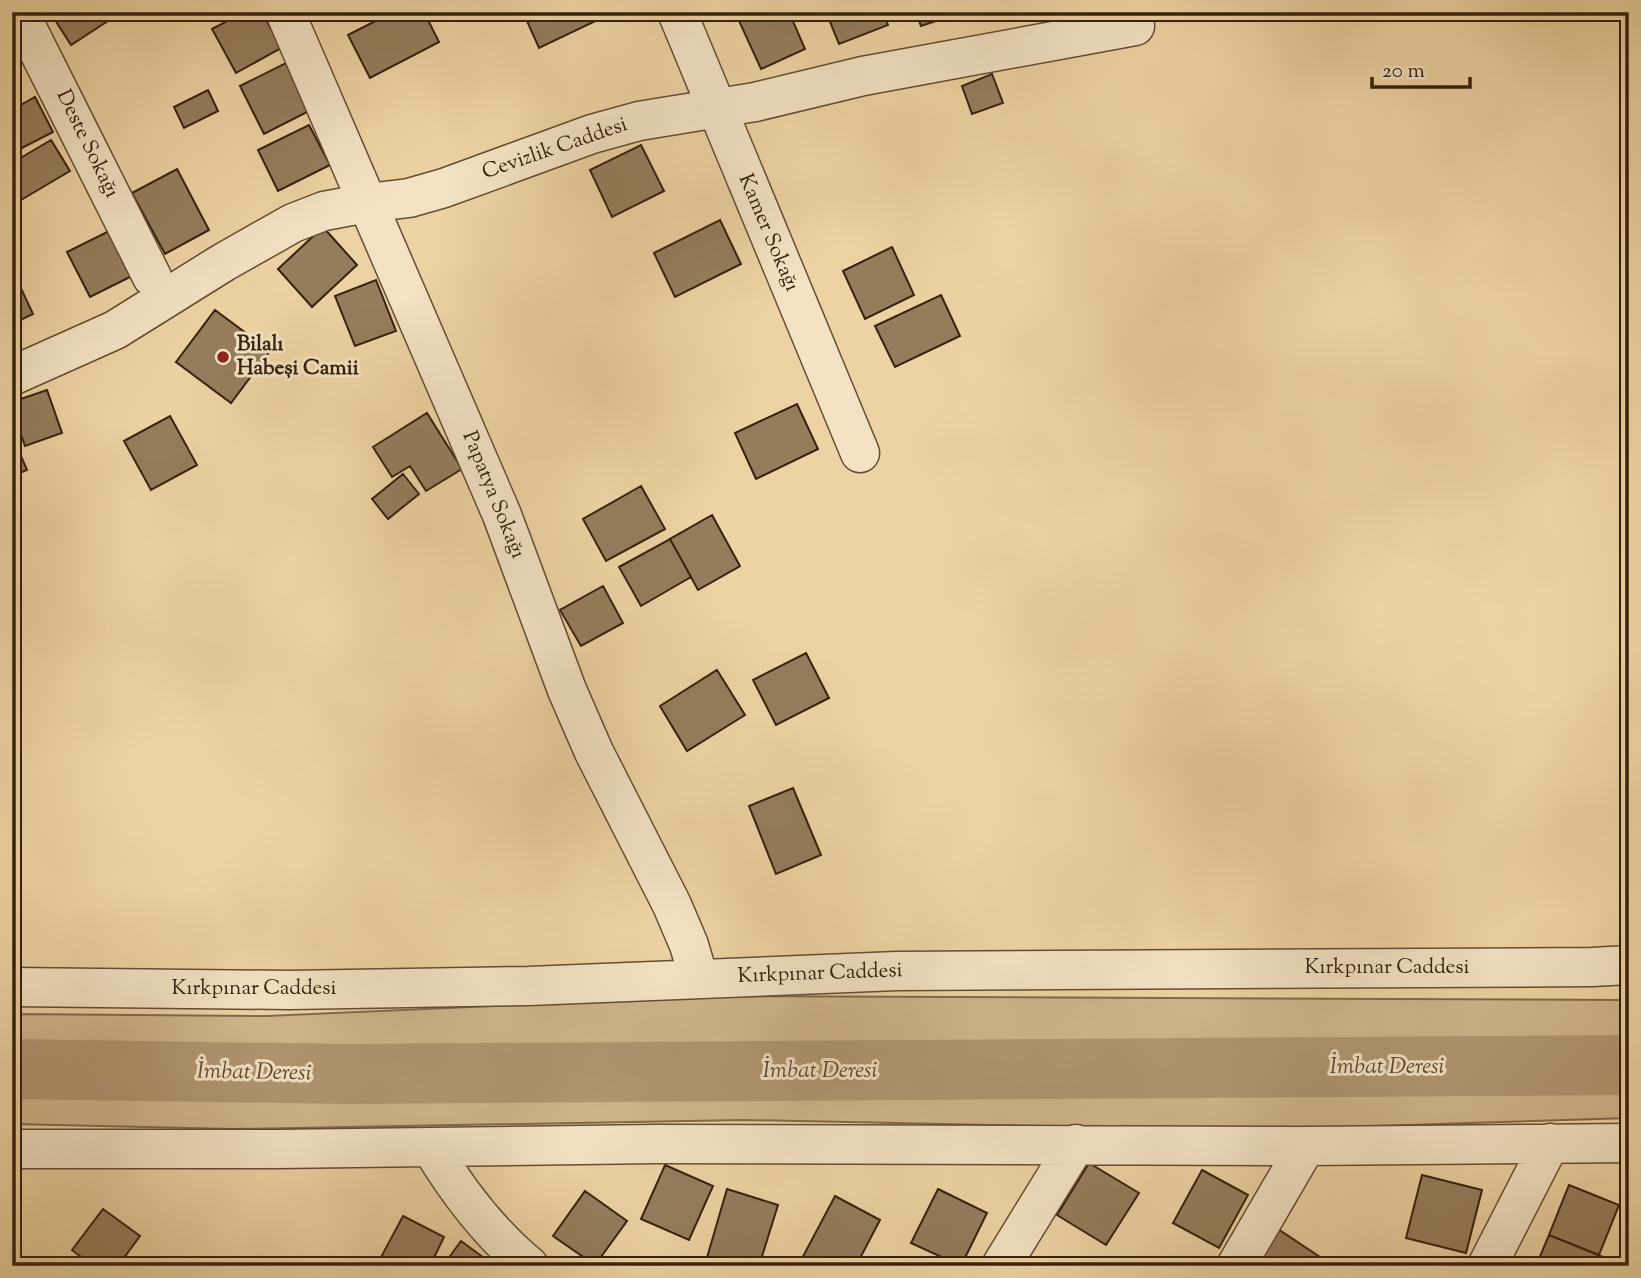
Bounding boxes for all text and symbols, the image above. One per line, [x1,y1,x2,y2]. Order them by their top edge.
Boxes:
scale bar [1372,46,1470,90]
text: 20 m [1382,57,1425,87]
street label: Deste Sokağı [48,85,126,203]
street label: Cevizlik Caddesi [478,110,632,188]
street label: Kamer Sokağı [730,170,806,296]
place label: Bilalı Habeşi Camii [237,330,359,384]
marker: Bilalı Habeşi Camii [215,349,231,365]
street label: Papatya Sokağı [454,427,532,563]
street label: Kırkpınar Caddesi [1304,953,1470,983]
street label: Kırkpınar Caddesi [737,956,903,992]
street label: Kırkpınar Caddesi [171,974,337,1004]
water label: İmbat Deresi [1330,1051,1444,1084]
water label: İmbat Deresi [763,1055,877,1088]
water label: İmbat Deresi [196,1056,312,1090]

